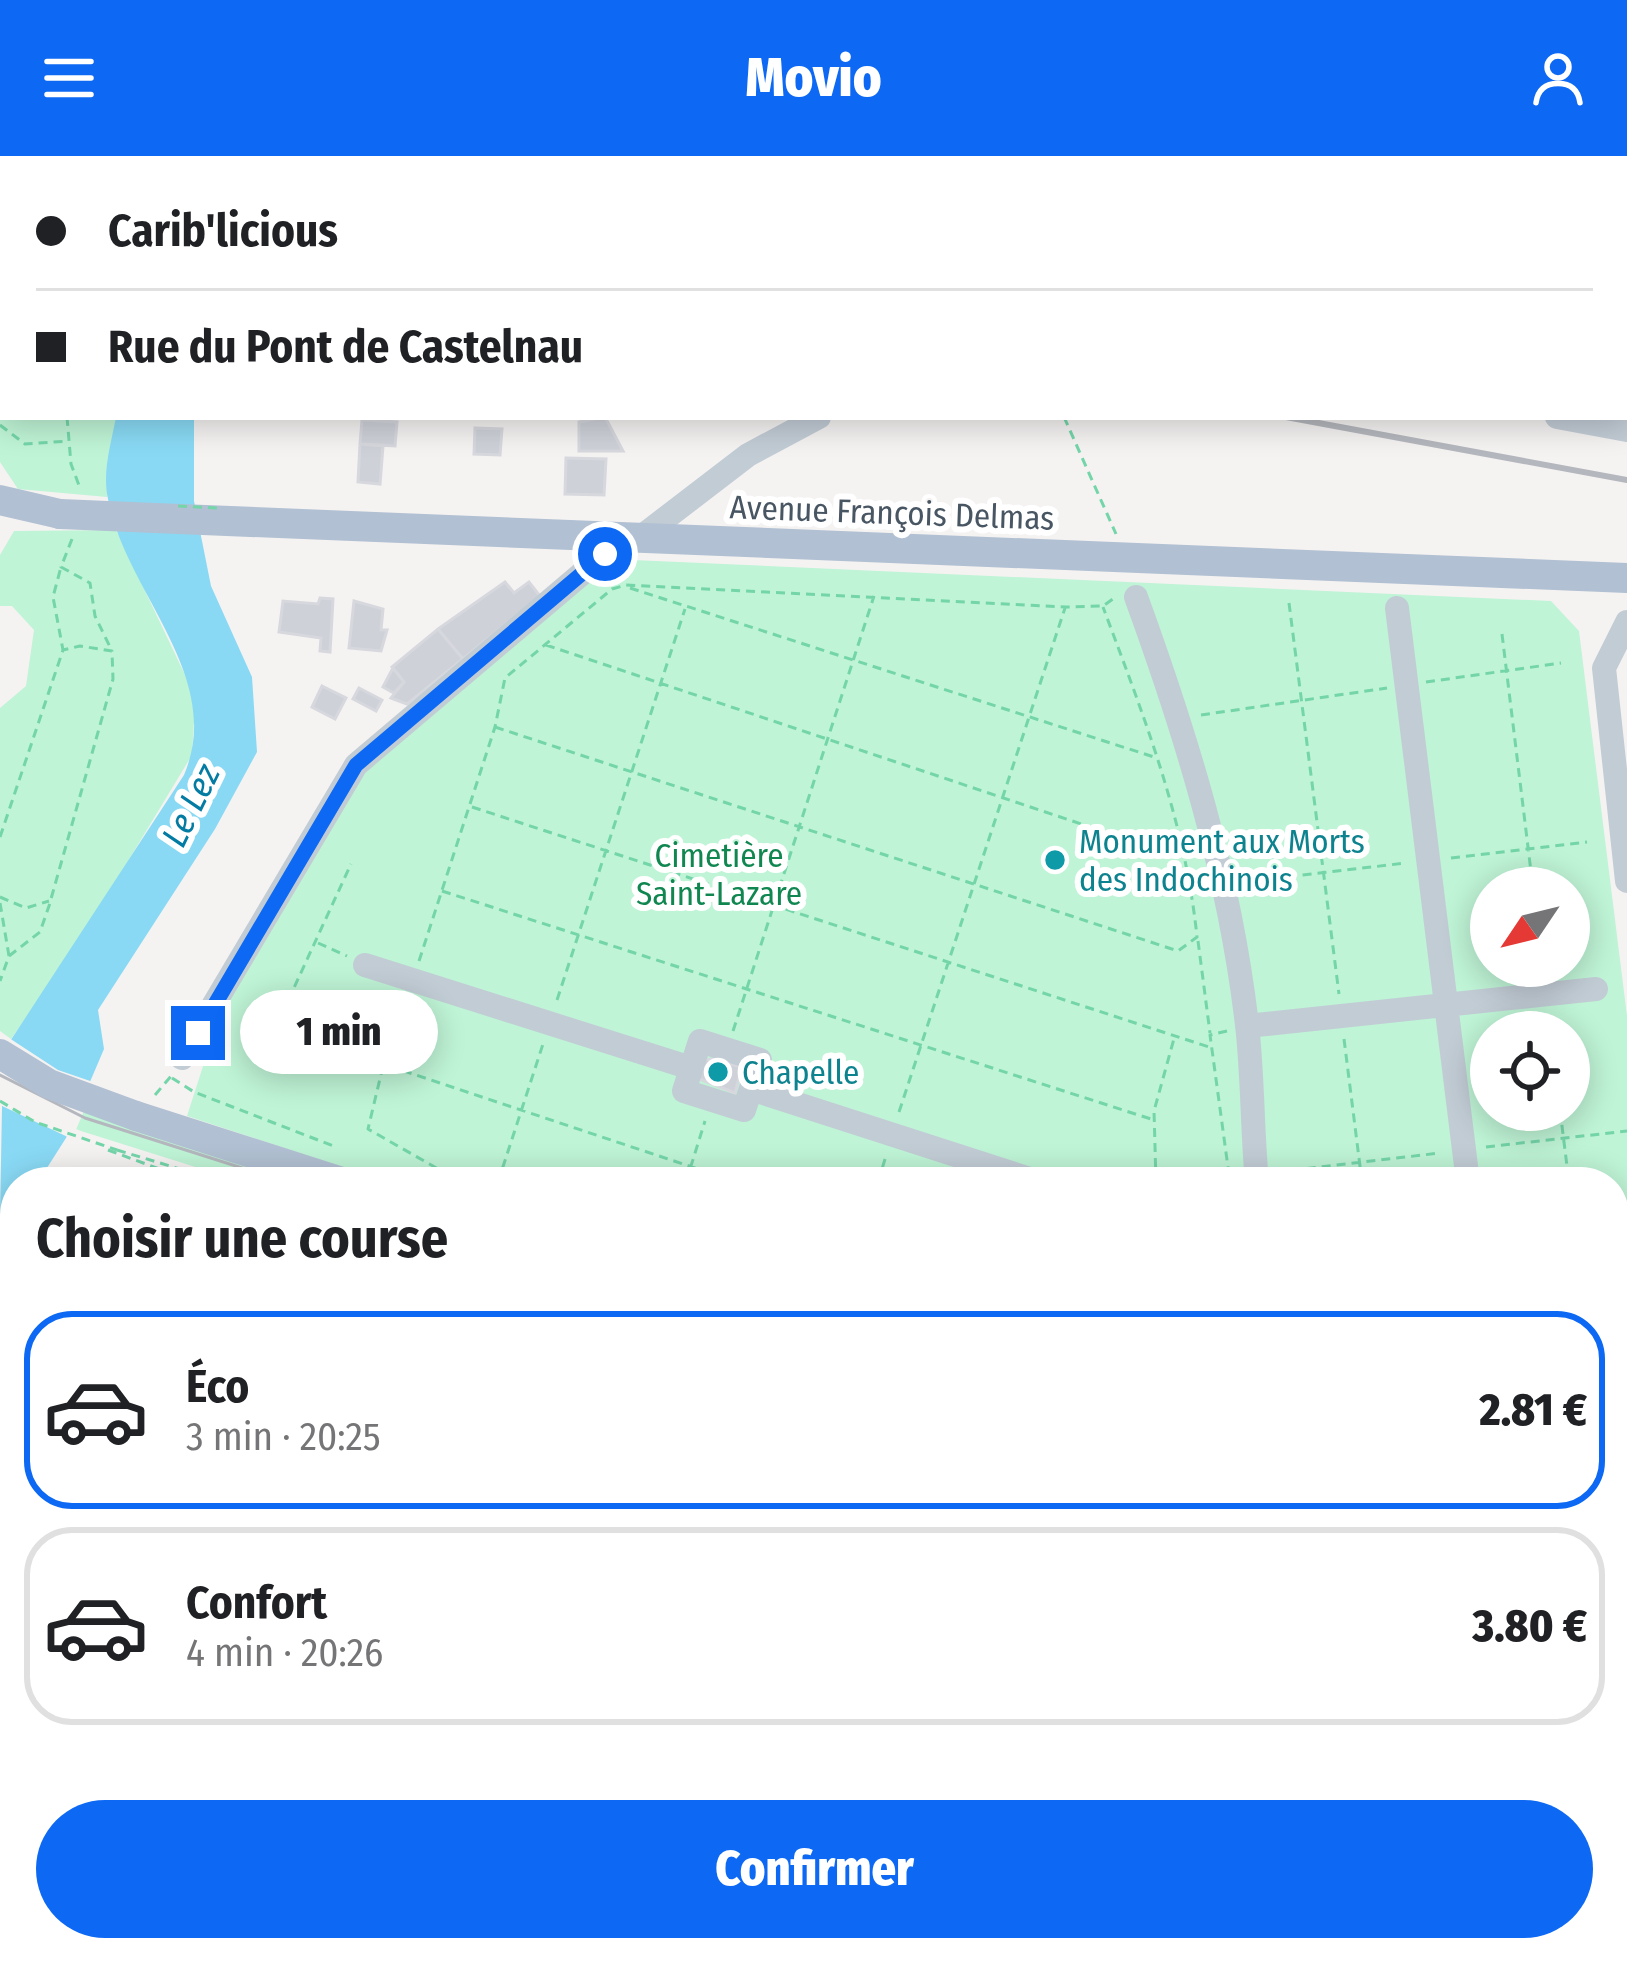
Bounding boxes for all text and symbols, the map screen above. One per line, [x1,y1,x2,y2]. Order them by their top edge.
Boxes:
icon: menu [36,45,102,111]
icon: person [1525,45,1591,111]
text: Movio [745,46,882,110]
text: Carib'licious [108,204,338,258]
text: Rue du Pont de Castelnau [108,320,583,374]
street label: Avenue François Delmas [729,487,1055,539]
route start [578,527,632,581]
water label: Le Lez [152,756,230,854]
place label: Monument aux Morts des Indochinois [1079,822,1365,900]
park label: Cimetière Saint-Lazare [636,836,802,914]
marker: Monument aux Morts des Indochinois [1042,847,1068,873]
north arrow [1470,867,1590,987]
map controls [1470,867,1590,1131]
callout: 1 min [240,991,438,1075]
route end [171,1006,225,1060]
text: 1 min [297,1009,381,1055]
button: locate [1470,1011,1590,1131]
place label: Chapelle [742,1053,859,1093]
marker: Chapelle [705,1059,731,1085]
text: Choisir une course [36,1207,448,1271]
icon: car [42,1356,150,1464]
text: Éco [186,1360,249,1414]
text: 2.81 € [1479,1383,1587,1437]
text: 3 min · 20:25 [186,1414,381,1460]
icon: car [42,1572,150,1680]
text: Confort [186,1576,327,1630]
text: 3.80 € [1473,1599,1587,1653]
text: 4 min · 20:26 [186,1630,383,1676]
button: Confirmer [36,1800,1593,1938]

